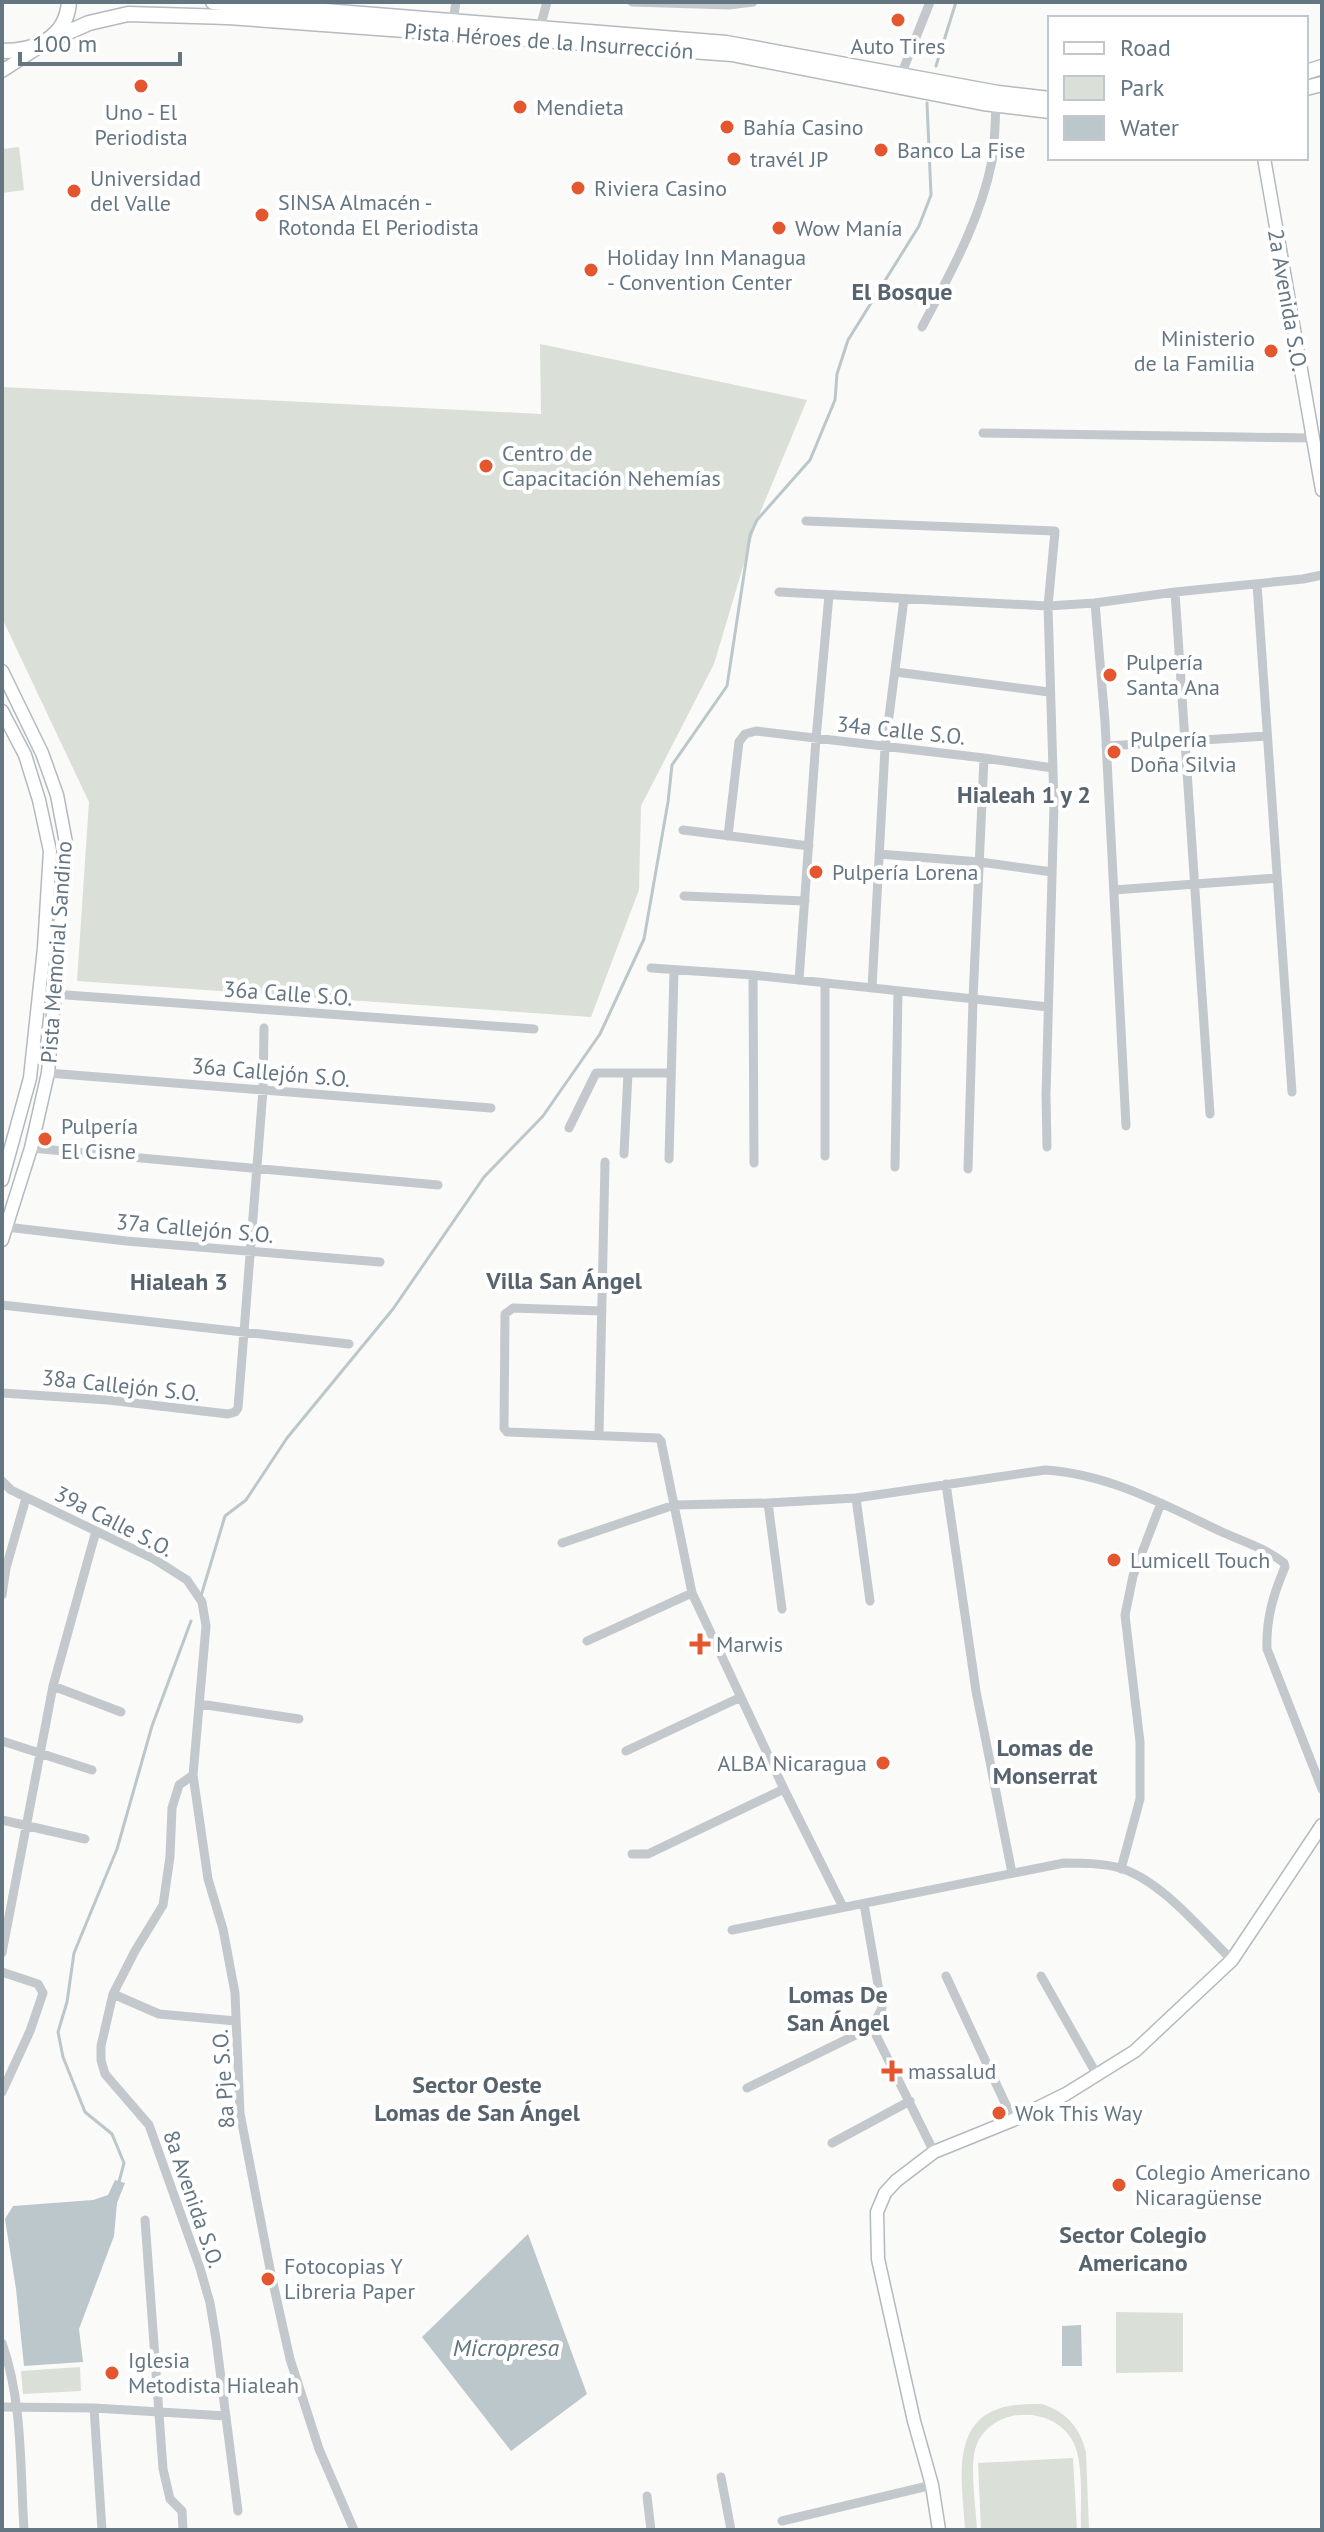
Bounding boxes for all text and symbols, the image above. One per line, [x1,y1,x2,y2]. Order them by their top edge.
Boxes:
marker: Auto Tires [889,11,907,29]
scale bar [20,16,180,66]
legend [1048,16,1308,160]
street label: Pista Héroes de la Insurrección [403,17,695,65]
text: 100 m [32,28,97,59]
place label: Auto Tires [851,32,945,60]
text: Road [1120,32,1171,63]
text: Park [1120,72,1165,103]
marker: Uno - El Periodista [132,77,150,95]
place label: Mendieta [536,93,624,121]
place label: Uno - El Periodista [94,98,188,151]
marker: Mendieta [511,98,529,116]
text: Water [1120,112,1179,143]
place label: Bahía Casino [743,113,864,141]
marker: Bahía Casino [718,118,736,136]
place label: Banco La Fise [897,136,1025,164]
marker: Banco La Fise [872,141,890,159]
place label: travél JP [750,145,828,173]
marker: travél JP [725,150,743,168]
place label: Universidad del Valle [90,164,201,217]
place label: Riviera Casino [594,174,727,202]
marker: Riviera Casino [569,179,587,197]
marker: Universidad del Valle [65,182,83,200]
place label: SINSA Almacén - Rotonda El Periodista [278,188,479,241]
marker: SINSA Almacén - Rotonda El Periodista [253,206,271,224]
place label: Wow Manía [795,214,903,242]
marker: Wow Manía [770,219,788,237]
street label: 2a Avenida S.O. [1262,227,1314,373]
place label: Holiday Inn Managua - Convention Center [607,243,806,296]
marker: Holiday Inn Managua - Convention Center [582,261,600,279]
district label: El Bosque [852,276,952,307]
place label: Ministerio de la Familia [1134,324,1255,377]
marker: Ministerio de la Familia [1262,342,1280,360]
place label: Centro de Capacitación Nehemías [502,439,721,492]
marker: Centro de Capacitación Nehemías [477,457,495,475]
place label: Pulpería Santa Ana [1126,648,1220,701]
marker: Pulpería Santa Ana [1101,666,1119,684]
street label: 34a Calle S.O. [835,709,967,751]
place label: Pulpería Doña Silvia [1130,725,1236,778]
marker: Pulpería Doña Silvia [1105,743,1123,761]
district label: Hialeah 1 y 2 [957,779,1091,810]
street label: Pista Memorial Sandino [34,840,78,1064]
place label: Pulpería Lorena [832,858,979,886]
marker: Pulpería Lorena [807,863,825,881]
street label: 36a Calle S.O. [223,975,353,1011]
street label: 36a Callejón S.O. [191,1051,351,1093]
place label: Pulpería El Cisne [61,1112,138,1165]
marker: Pulpería El Cisne [36,1130,54,1148]
street label: 37a Callejón S.O. [115,1207,275,1249]
district label: Villa San Ángel [485,1265,643,1296]
district label: Hialeah 3 [130,1266,228,1297]
street label: 38a Callejón S.O. [40,1363,202,1407]
street label: 39a Calle S.O. [50,1479,178,1563]
place label: Lumicell Touch [1130,1546,1270,1574]
marker: Lumicell Touch [1105,1551,1123,1569]
place label: Marwis [716,1630,783,1658]
marker: Marwis [691,1635,709,1653]
district label: Lomas de Monserrat [993,1732,1098,1791]
place label: ALBA Nicaragua [718,1749,867,1777]
marker: ALBA Nicaragua [874,1754,892,1772]
district label: Lomas De San Ángel [787,1979,890,2038]
street label: 8a Pje S.O. [206,2028,240,2130]
place label: massalud [908,2057,996,2085]
marker: massalud [883,2062,901,2080]
district label: Sector Oeste Lomas de San Ángel [374,2069,581,2128]
place label: Wok This Way [1015,2099,1143,2127]
marker: Wok This Way [990,2104,1008,2122]
street label: 8a Avenida S.O. [157,2126,231,2272]
place label: Colegio Americano Nicaragüense [1135,2158,1311,2211]
marker: Colegio Americano Nicaragüense [1110,2176,1128,2194]
district label: Sector Colegio Americano [1059,2219,1207,2278]
place label: Fotocopias Y Libreria Paper [284,2252,415,2305]
marker: Fotocopias Y Libreria Paper [259,2270,277,2288]
water label: Micropresa [453,2332,560,2363]
place label: Iglesia Metodista Hialeah [128,2346,299,2399]
marker: Iglesia Metodista Hialeah [103,2364,121,2382]

